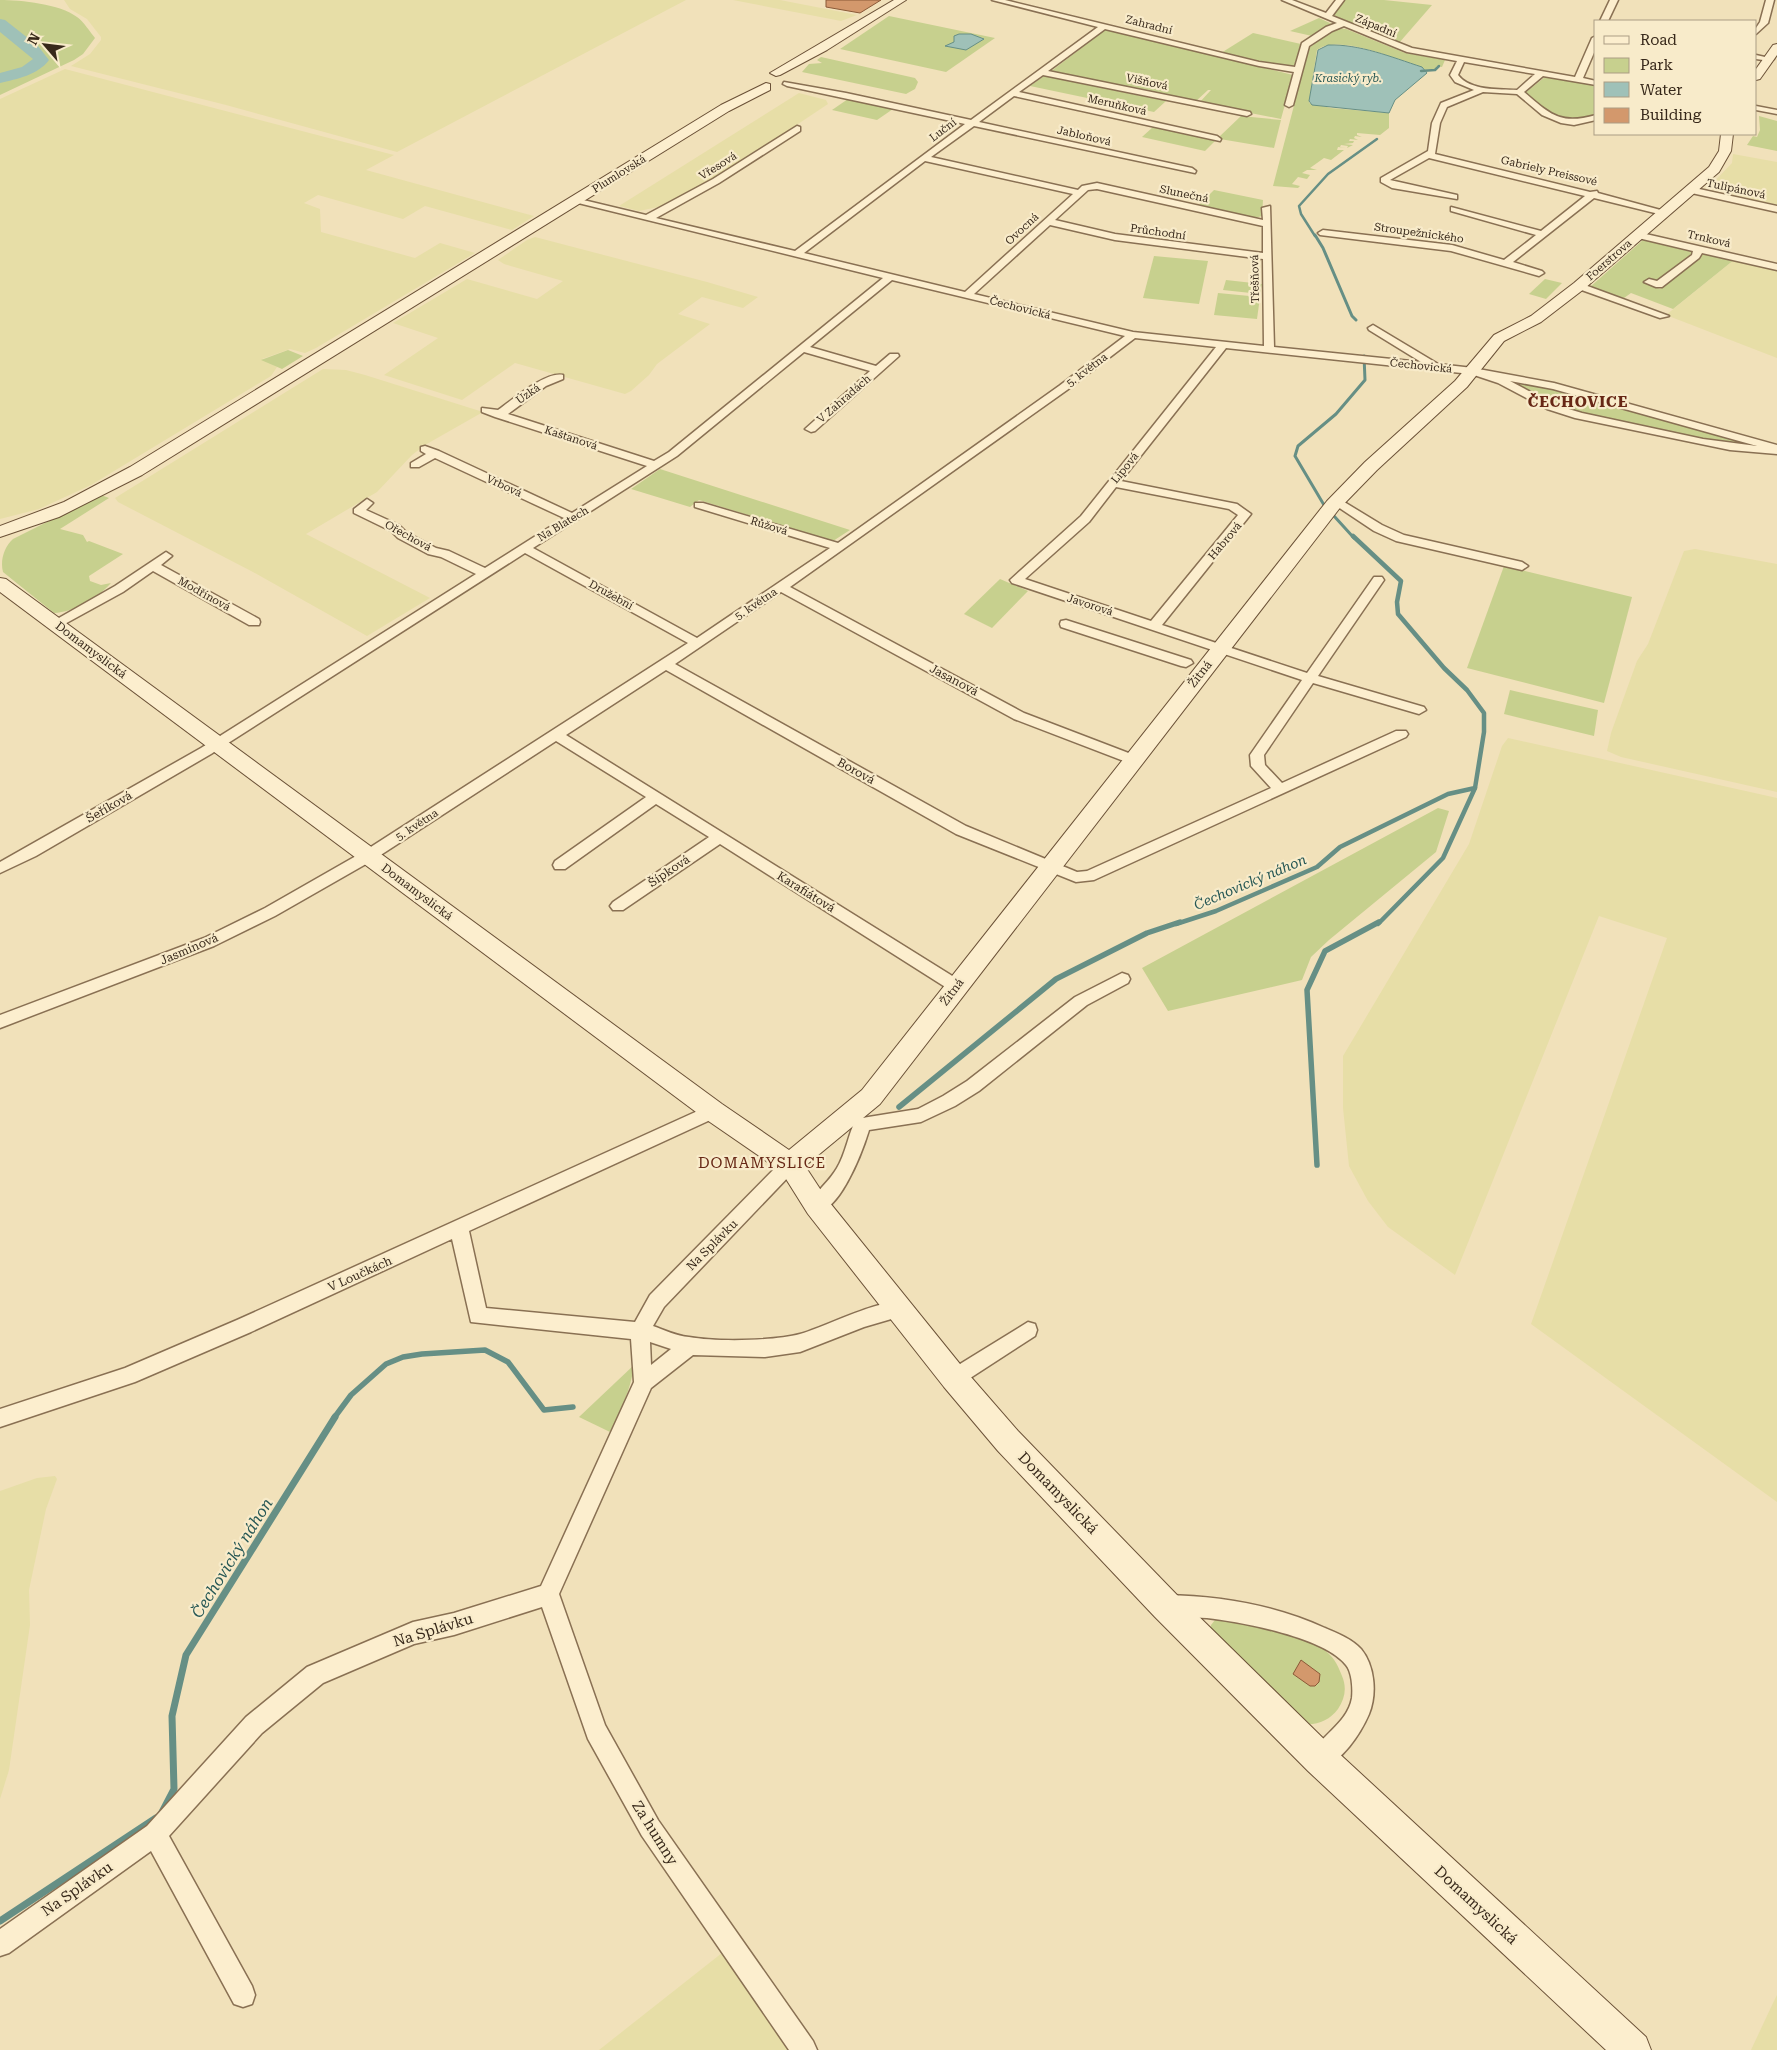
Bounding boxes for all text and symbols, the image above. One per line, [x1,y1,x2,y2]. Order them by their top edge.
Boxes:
street label: Západní [1353,12,1399,40]
street label: Zahradní [1124,13,1174,37]
north arrow [20,20,70,70]
legend [1594,20,1757,135]
text: N [24,30,43,47]
text: Road [1640,31,1677,49]
text: Park [1640,56,1674,74]
street label: Višňová [1125,71,1169,93]
water label: Krasický ryb. [1313,72,1382,85]
text: Water [1640,81,1682,99]
street label: Meruňková [1086,92,1148,118]
text: Building [1640,106,1702,124]
street label: Luční [927,115,959,144]
street label: Jabloňová [1056,123,1112,149]
street label: Vřesová [697,149,739,183]
street label: Plumlovská [590,152,648,196]
street label: Gabriely Preissové [1499,154,1599,188]
street label: Tulipánová [1705,176,1767,202]
street label: Slunečná [1158,182,1210,206]
street label: Ovocná [1003,210,1041,248]
street label: Stroupežnického [1373,220,1465,246]
street label: Průchodní [1129,222,1187,242]
street label: Trnková [1686,228,1732,250]
street label: Foerstrova [1584,237,1634,283]
street label: Třešňová [1248,255,1262,303]
street label: Čechovická [988,293,1052,322]
street label: 5. května [1064,350,1110,390]
street label: Čechovická [1389,355,1453,376]
street label: V Zahradách [814,372,874,426]
street label: Úzká [513,380,543,407]
district label: ČECHOVICE [1528,393,1628,411]
street label: Kaštanová [543,423,599,453]
street label: Lipová [1109,450,1141,486]
street label: Vrbová [484,472,524,500]
street label: Na Blatech [535,504,591,544]
street label: Růžová [749,514,789,538]
street label: Ořechová [382,518,434,554]
street label: Habrová [1206,519,1245,562]
street label: Modřínová [176,574,233,614]
street label: Družební [587,578,636,613]
street label: 5. května [732,585,780,623]
street label: Javorová [1065,591,1115,619]
street label: Domamyslická [53,619,130,682]
street label: Žitná [1185,657,1215,690]
street label: Jasanová [927,661,981,699]
street label: Borová [835,755,878,787]
street label: Šeříková [84,788,135,826]
street label: 5. května [393,806,441,844]
water label: Čechovický náhon [1191,851,1309,913]
street label: Šípková [646,852,693,890]
street label: Domamyslická [379,861,456,924]
street label: Karafiátová [774,869,838,916]
street label: Jasmínová [158,930,221,967]
street label: Žitná [937,975,967,1008]
district label: DOMAMYSLICE [698,1154,826,1172]
street label: Na Splávku [684,1216,741,1273]
street label: V Loučkách [326,1254,394,1294]
street label: Domamyslická [1014,1448,1102,1538]
water label: Čechovický náhon [187,1494,277,1621]
street label: Na Splávku [391,1609,476,1651]
street label: Za humny [628,1798,682,1869]
street label: Na Splávku [38,1858,117,1920]
street label: Domamyslická [1431,1862,1521,1948]

